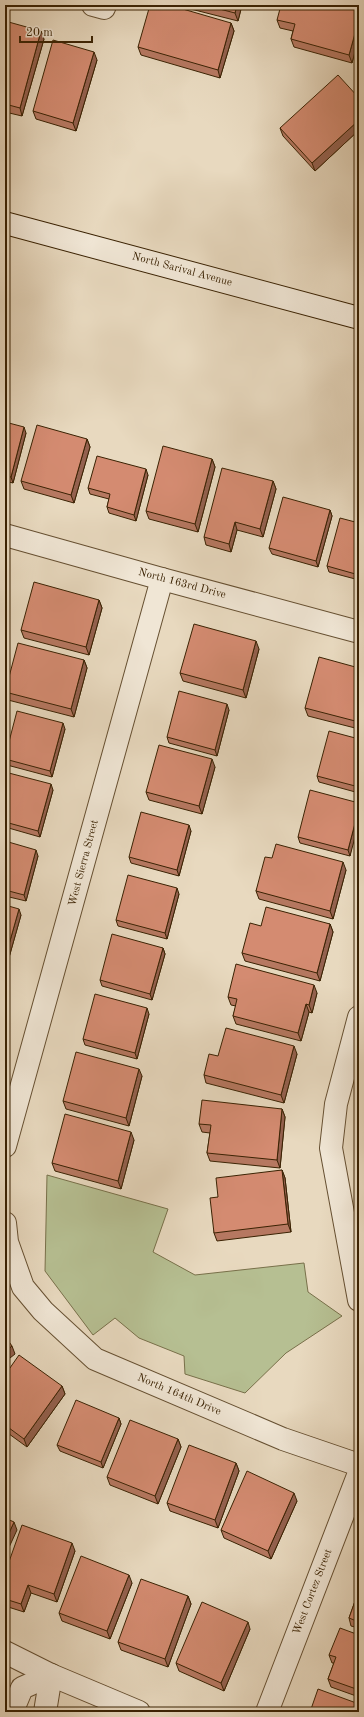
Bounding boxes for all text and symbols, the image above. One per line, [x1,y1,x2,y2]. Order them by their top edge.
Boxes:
scale bar [20,18,92,44]
text: 20 m [26,27,53,39]
street label: North Sarival Avenue [131,251,233,289]
street label: North 163rd Drive [137,567,227,601]
street label: West Sierra Street [67,818,101,907]
street label: North 164th Drive [136,1372,222,1418]
street label: West Cortez Street [292,1548,334,1636]

